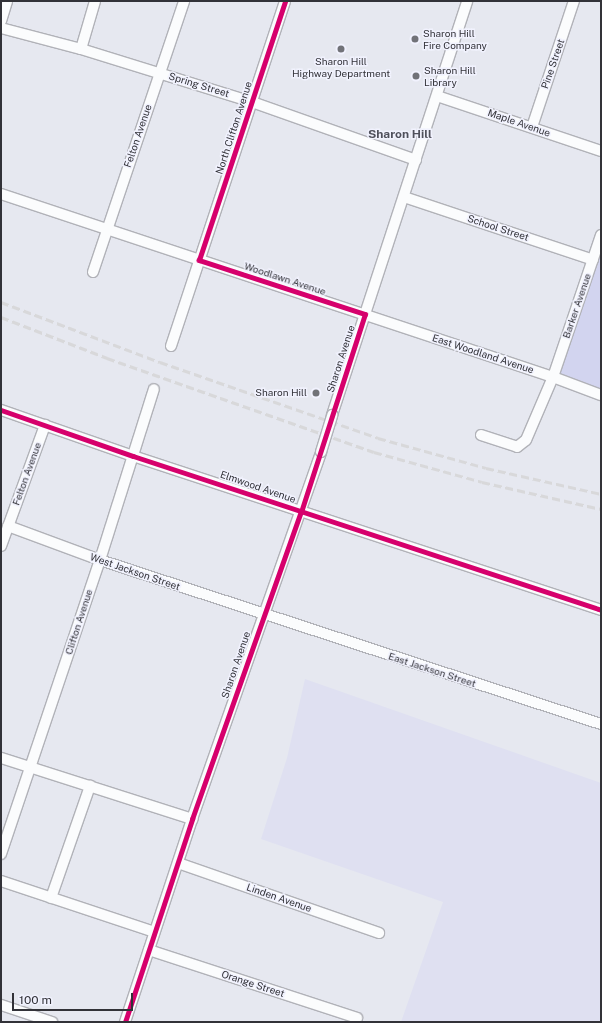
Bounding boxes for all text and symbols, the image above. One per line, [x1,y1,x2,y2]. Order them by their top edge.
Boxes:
place label: Sharon Hill Fire Company [423,27,487,50]
marker: Sharon Hill Fire Company [410,34,420,44]
street label: Pine Street [539,37,567,91]
marker: Sharon Hill Highway Department [336,44,346,54]
place label: Sharon Hill Highway Department [292,55,390,78]
place label: Sharon Hill Library [424,64,476,88]
street label: Spring Street [167,70,231,100]
marker: Sharon Hill Library [411,71,421,81]
street label: North Clifton Avenue [213,80,255,176]
street label: Felton Avenue [122,103,154,169]
street label: Maple Avenue [486,107,552,139]
district label: Sharon Hill [368,128,432,142]
street label: School Street [466,212,530,244]
street label: Woodlawn Avenue [243,260,327,298]
street label: Barker Avenue [560,272,594,340]
street label: Sharon Avenue [324,324,358,394]
street label: East Woodland Avenue [431,332,535,376]
place label: Sharon Hill [255,387,307,399]
marker: Sharon Hill [310,387,322,399]
street label: Felton Avenue [10,441,44,507]
street label: Elmwood Avenue [219,468,297,506]
street label: West Jackson Street [88,551,182,593]
street label: Clifton Avenue [63,588,95,656]
street label: Sharon Avenue [219,630,253,700]
street label: East Jackson Street [387,650,477,690]
street label: Linden Avenue [245,881,313,915]
street label: Orange Street [220,968,286,1000]
scale bar [14,985,135,1011]
text: 100 m [19,993,52,1007]

